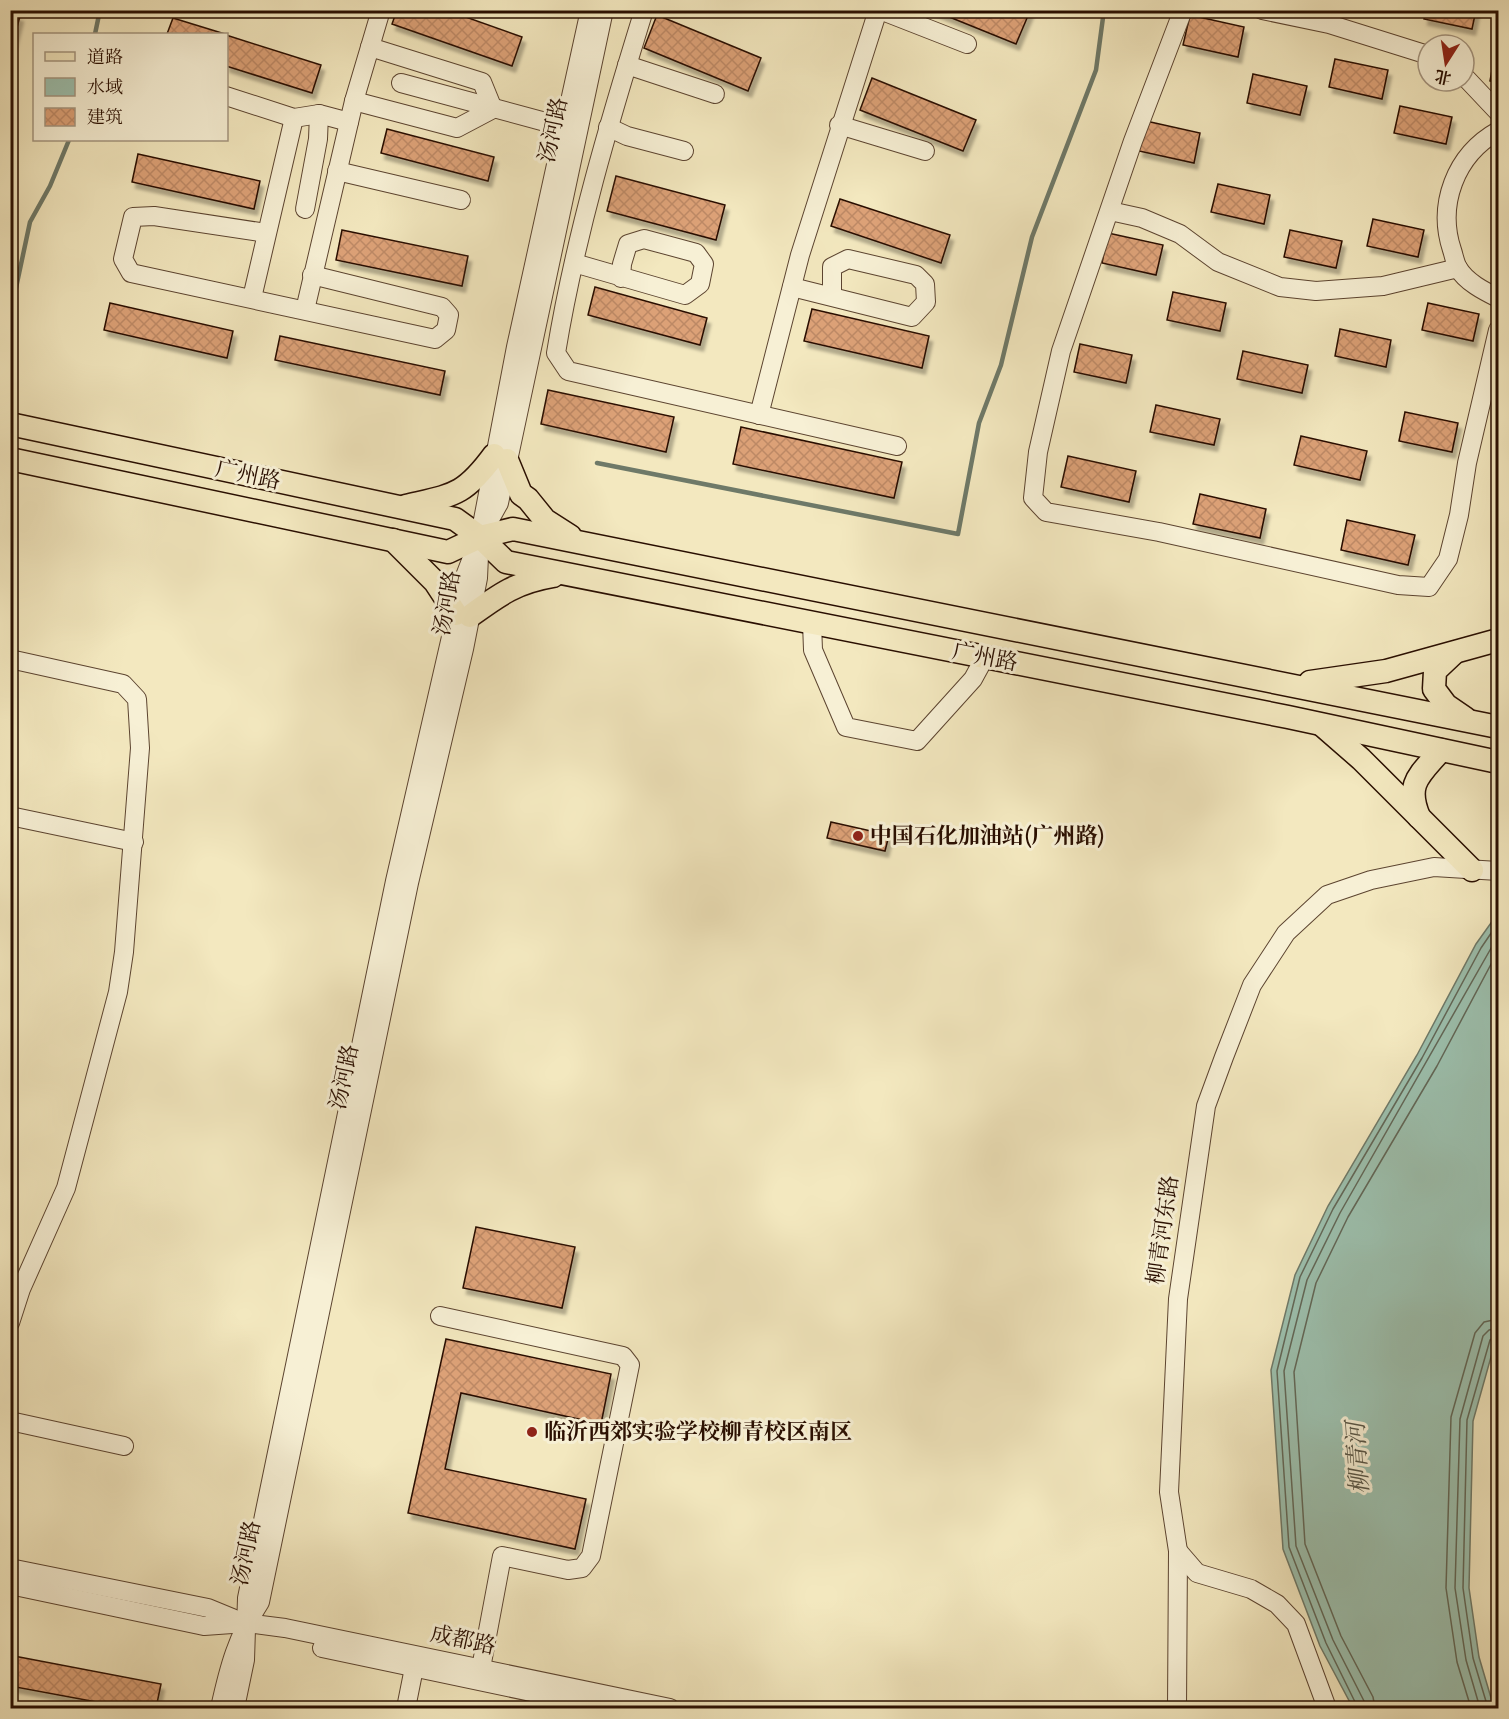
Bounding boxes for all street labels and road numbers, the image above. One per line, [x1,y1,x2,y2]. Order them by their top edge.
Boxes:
street label: 汤河路 [531,95,575,165]
street label: 广州路 [213,453,283,497]
street label: 汤河路 [426,568,468,638]
street label: 广州路 [950,636,1020,678]
street label: 汤河路 [322,1042,366,1112]
street label: 柳青河东路 [1140,1173,1186,1287]
street label: 汤河路 [224,1518,268,1588]
street label: 成都路 [428,1618,498,1662]

